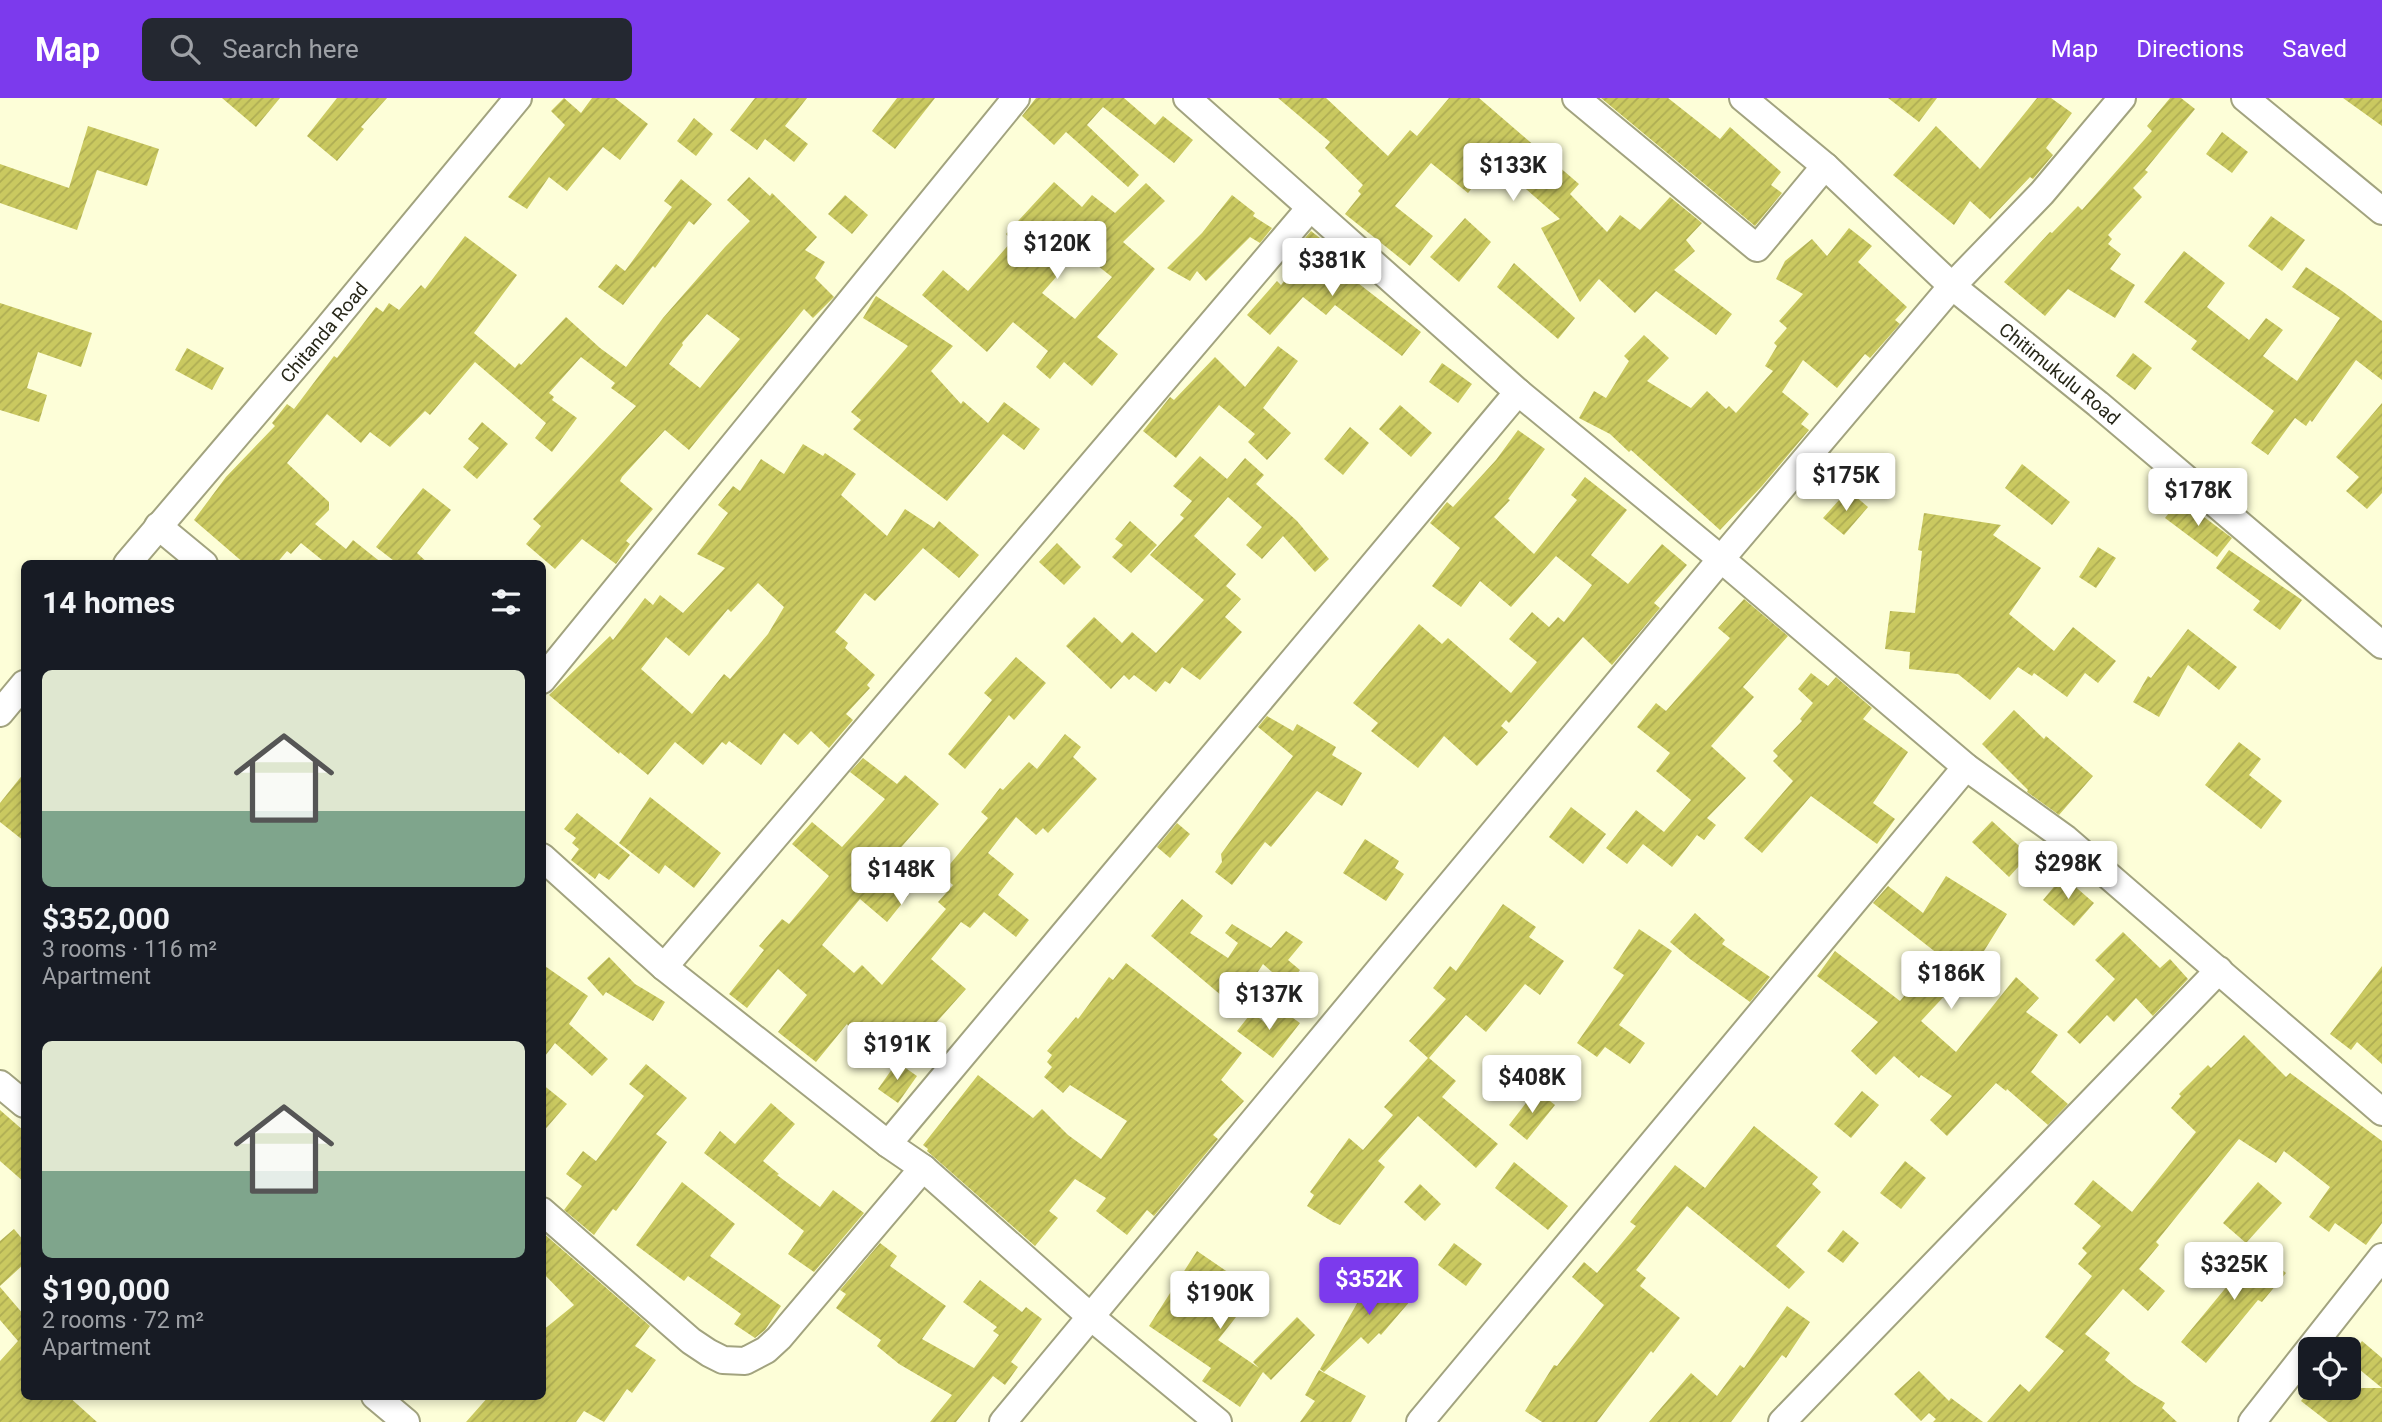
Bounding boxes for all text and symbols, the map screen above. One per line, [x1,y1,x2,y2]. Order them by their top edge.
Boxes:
search box [142,18,632,81]
text: Map [35,30,100,69]
icon: search [166,30,204,68]
text: Search here [222,34,359,64]
text: Map [2051,35,2098,63]
text: Directions [2136,35,2244,63]
text: Saved [2282,35,2347,63]
pin: $133K [1464,144,1562,203]
text: $133K [1479,152,1547,179]
pin: $120K [1008,222,1106,281]
text: $120K [1023,230,1091,257]
pin: $381K [1283,238,1381,298]
text: $381K [1298,247,1366,274]
street label: Chitanda Road [276,278,373,387]
street label: Chitimukulu Road [1994,318,2125,430]
pin: $175K [1797,454,1895,513]
text: $175K [1812,462,1880,489]
pin: $178K [2149,468,2247,528]
text: $178K [2164,477,2232,504]
icon: filters [487,583,525,621]
text: 14 homes [42,585,175,620]
icon: home [221,715,347,841]
pin: $298K [2019,842,2117,901]
pin: $148K [852,848,950,907]
text: $298K [2034,850,2102,877]
text: $148K [867,856,935,883]
text: $352,000 [42,901,170,936]
text: 3 rooms · 116 m² [42,936,217,963]
pin: $186K [1902,951,2000,1011]
text: $186K [1917,960,1985,987]
text: Apartment [42,963,151,990]
pin: $137K [1220,972,1318,1032]
text: $137K [1235,981,1303,1008]
pin: $191K [848,1023,946,1082]
text: $191K [863,1031,931,1058]
pin: $408K [1483,1056,1581,1115]
text: $408K [1498,1064,1566,1091]
icon: home [221,1086,347,1212]
pin: $325K [2185,1242,2283,1302]
text: $325K [2200,1251,2268,1278]
pin: $352K [1320,1258,1418,1317]
text: $352K [1335,1266,1403,1293]
text: $190,000 [42,1272,170,1307]
pin: $190K [1171,1272,1269,1331]
text: $190K [1186,1280,1254,1307]
text: 2 rooms · 72 m² [42,1307,204,1334]
text: Apartment [42,1334,151,1361]
map controls [2298,1337,2361,1400]
button: locate [2298,1337,2361,1400]

